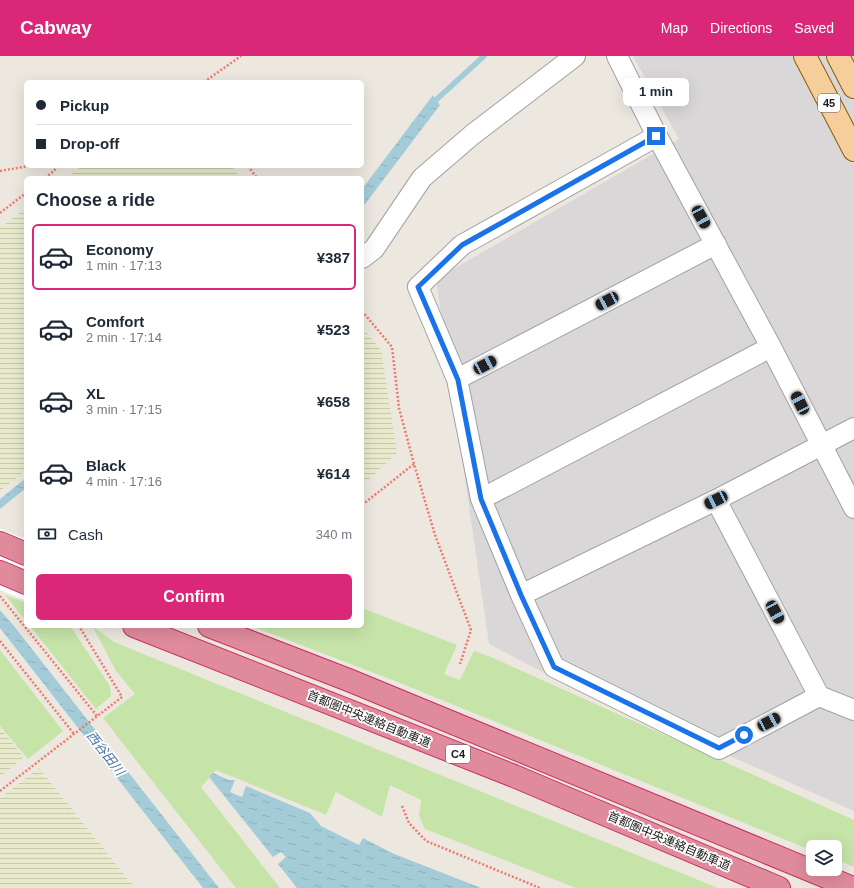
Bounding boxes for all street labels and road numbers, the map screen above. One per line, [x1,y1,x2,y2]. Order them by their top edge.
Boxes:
road number: 45 [818,94,840,112]
street label: 首都圏中央連絡自動車道 [305,688,433,750]
road number: C4 [446,745,470,763]
street label: 首都圏中央連絡自動車道 [606,809,732,873]

